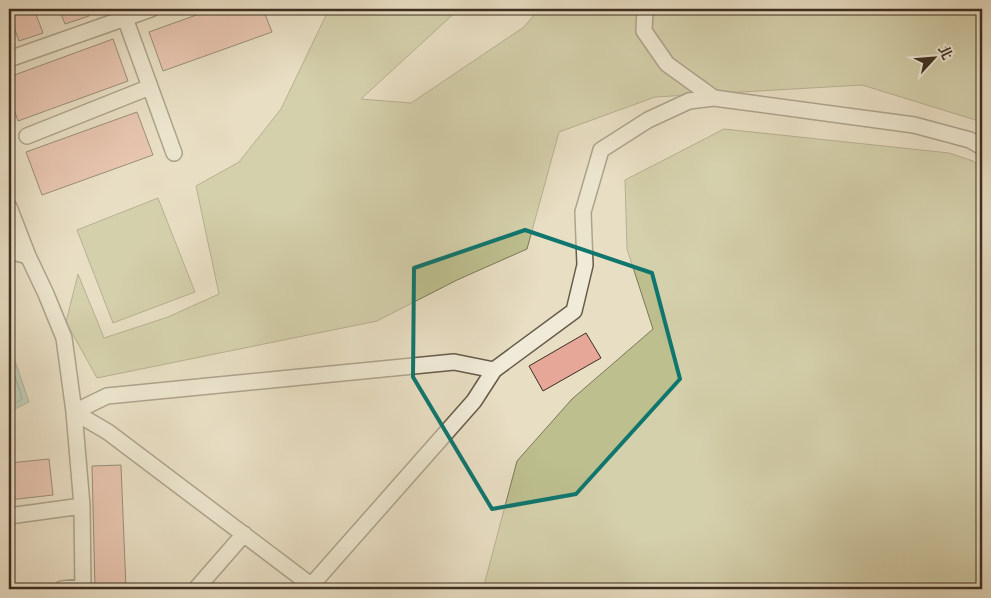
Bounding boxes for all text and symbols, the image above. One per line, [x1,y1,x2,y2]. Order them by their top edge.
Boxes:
north arrow [908,32,958,82]
text: 北 [935,43,956,63]

